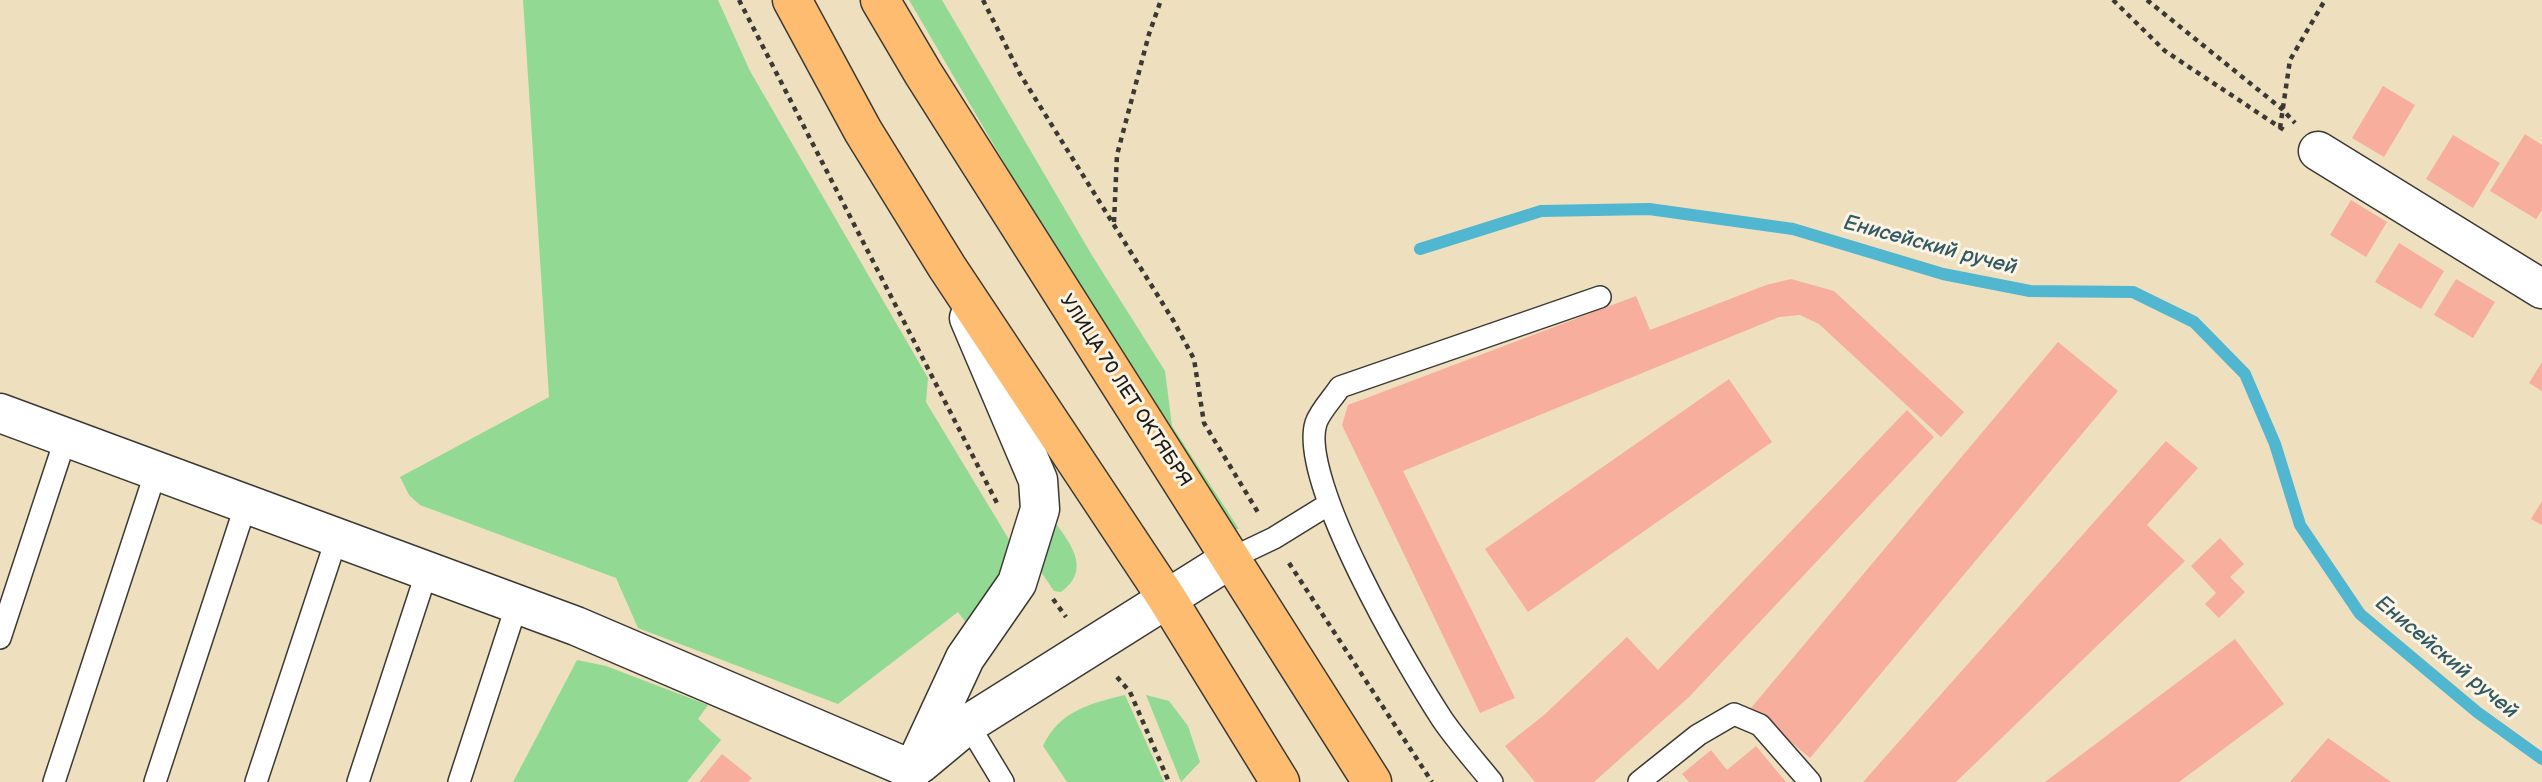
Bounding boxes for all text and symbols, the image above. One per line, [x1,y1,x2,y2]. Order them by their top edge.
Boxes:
water label: Енисейский ручей [1841,211,2019,281]
street label: УЛИЦА 70 ЛЕТ ОКТЯБРЯ [1054,291,1196,491]
water label: Енисейский ручей [2370,591,2522,725]

